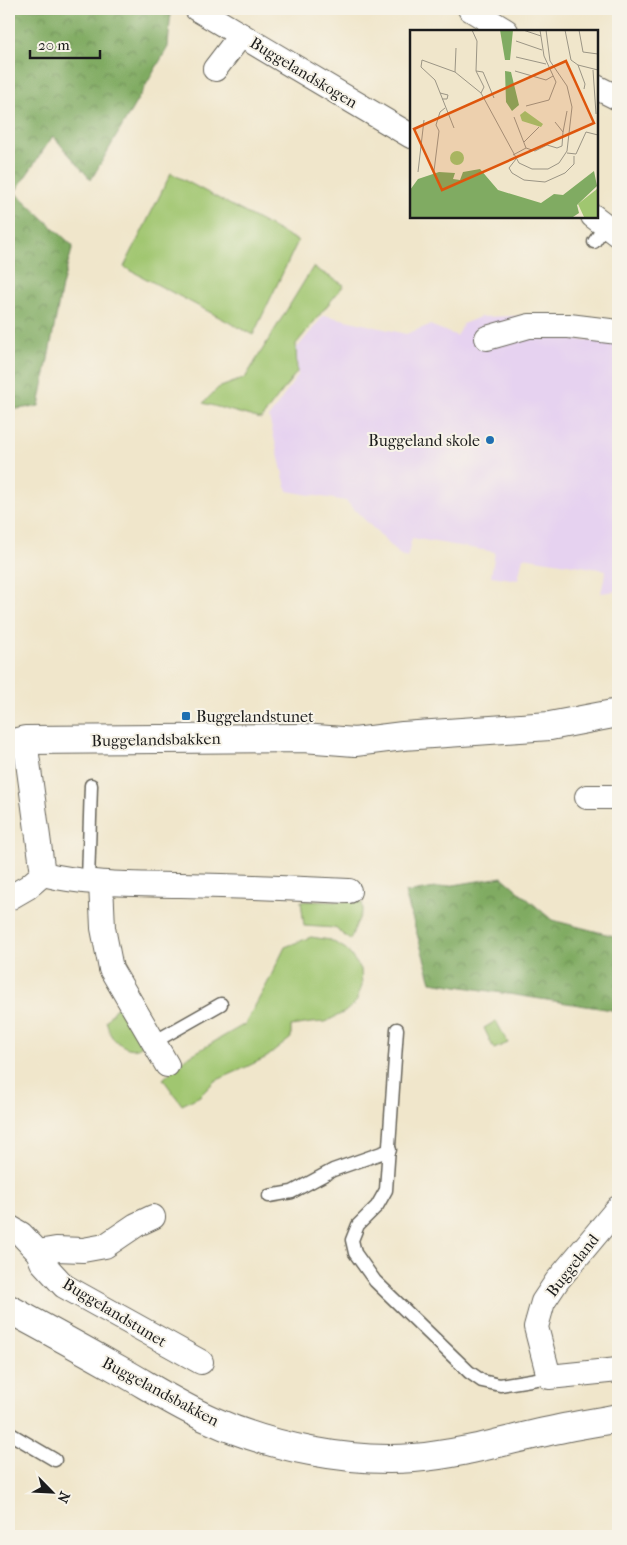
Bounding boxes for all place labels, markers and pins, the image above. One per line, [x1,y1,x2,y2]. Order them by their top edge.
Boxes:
place label: Buggeland skole [368,431,480,450]
marker: Buggeland skole [484,434,496,446]
place label: Buggelandstunet [196,707,314,726]
marker: Buggelandstunet [180,710,192,722]

